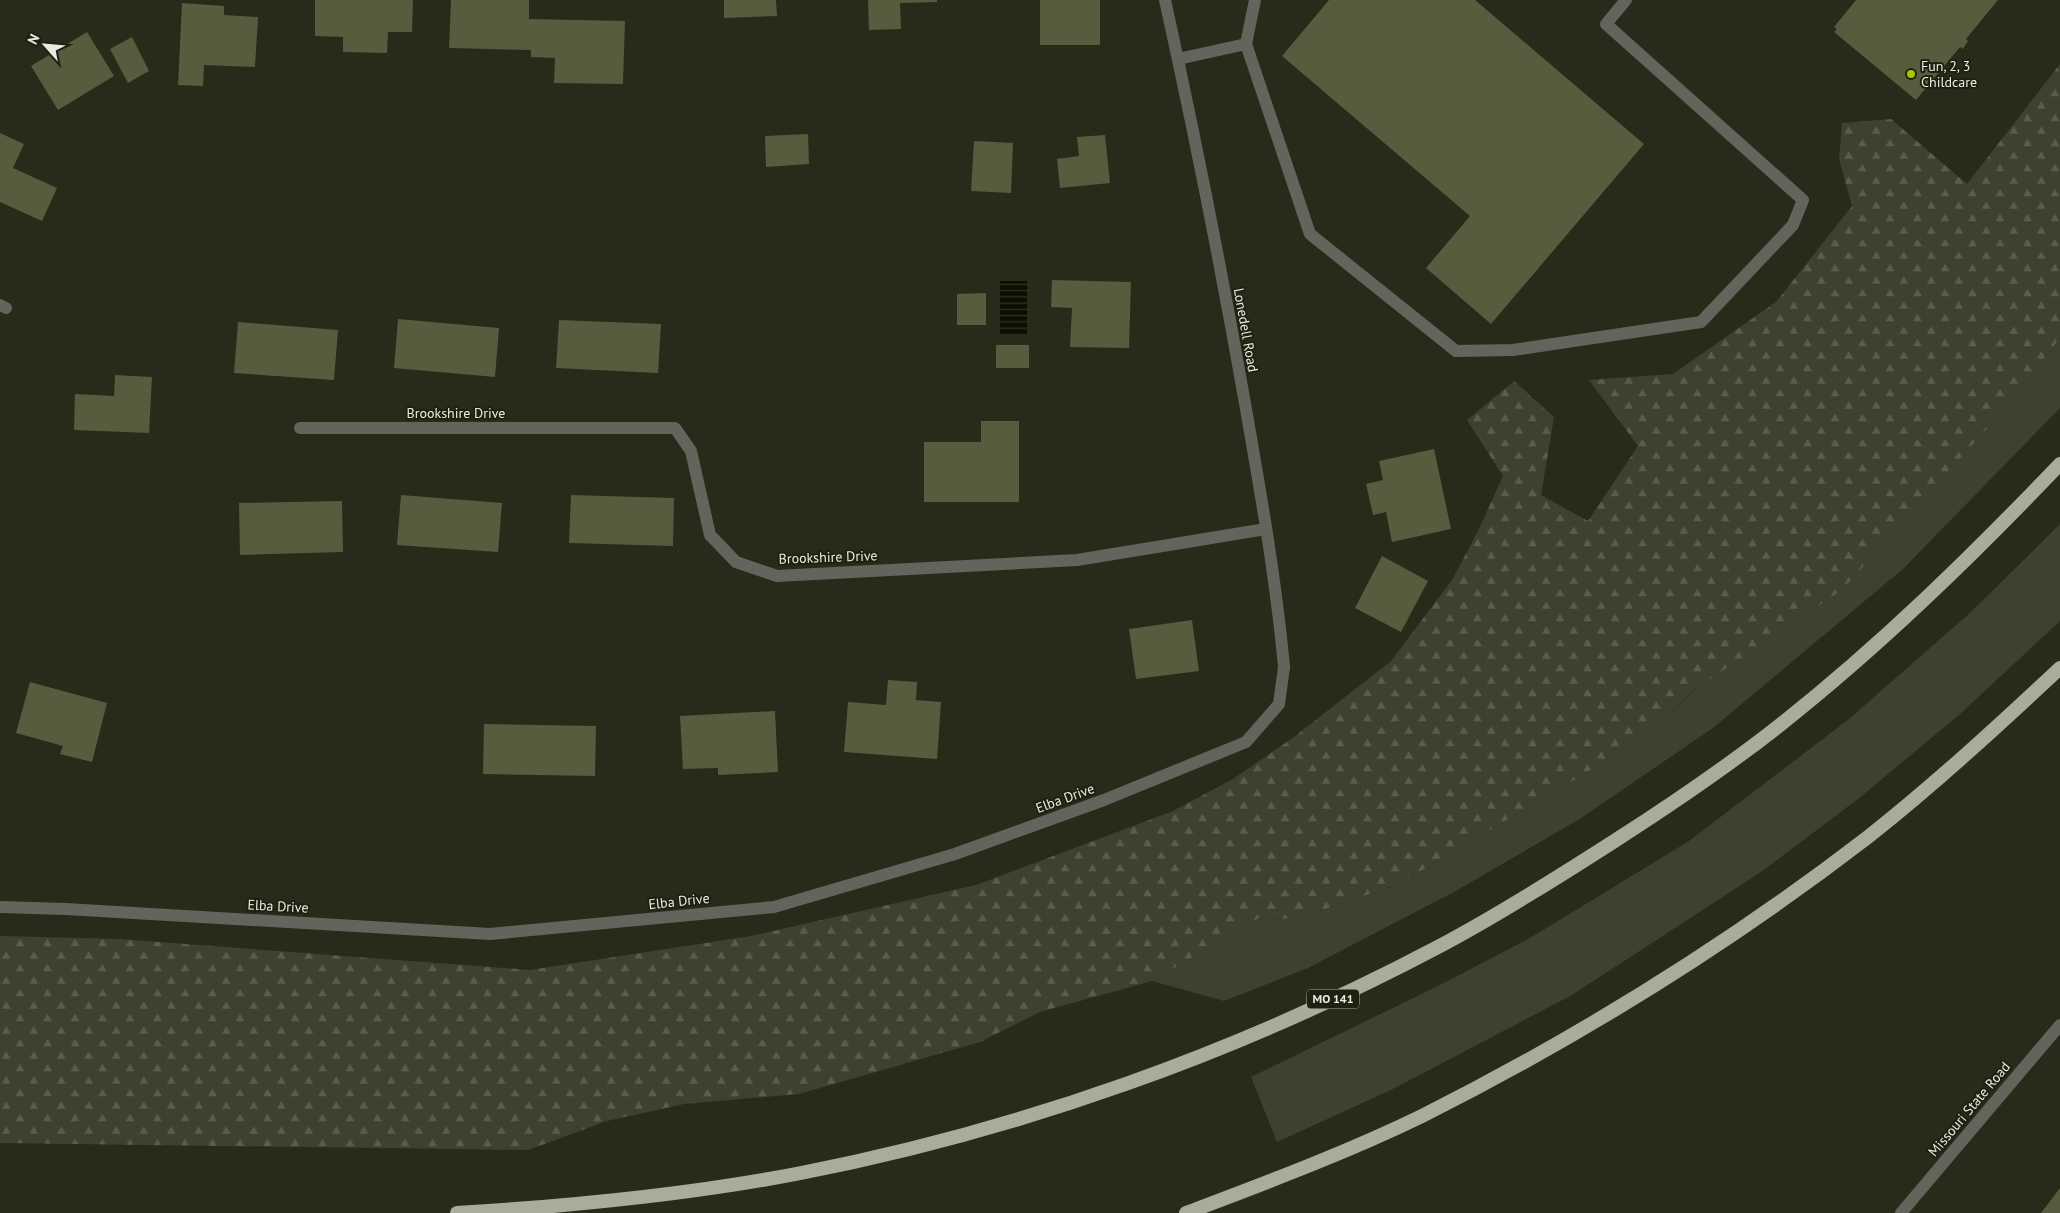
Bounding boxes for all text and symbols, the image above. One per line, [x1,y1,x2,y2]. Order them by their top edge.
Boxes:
north arrow [20,20,70,70]
text: N [23,31,44,47]
place label: Fun, 2, 3 Childcare [1921,57,1977,91]
marker: Fun, 2, 3 Childcare [1905,68,1917,80]
street label: Lonedell Road [1230,287,1262,373]
street label: Brookshire Drive [407,404,505,422]
street label: Brookshire Drive [778,546,878,568]
street label: Elba Drive [1033,779,1097,817]
street label: Elba Drive [648,889,710,913]
street label: Elba Drive [247,895,309,917]
road number: MO 141 [1307,990,1359,1009]
street label: Missouri State Road [1924,1058,2014,1160]

